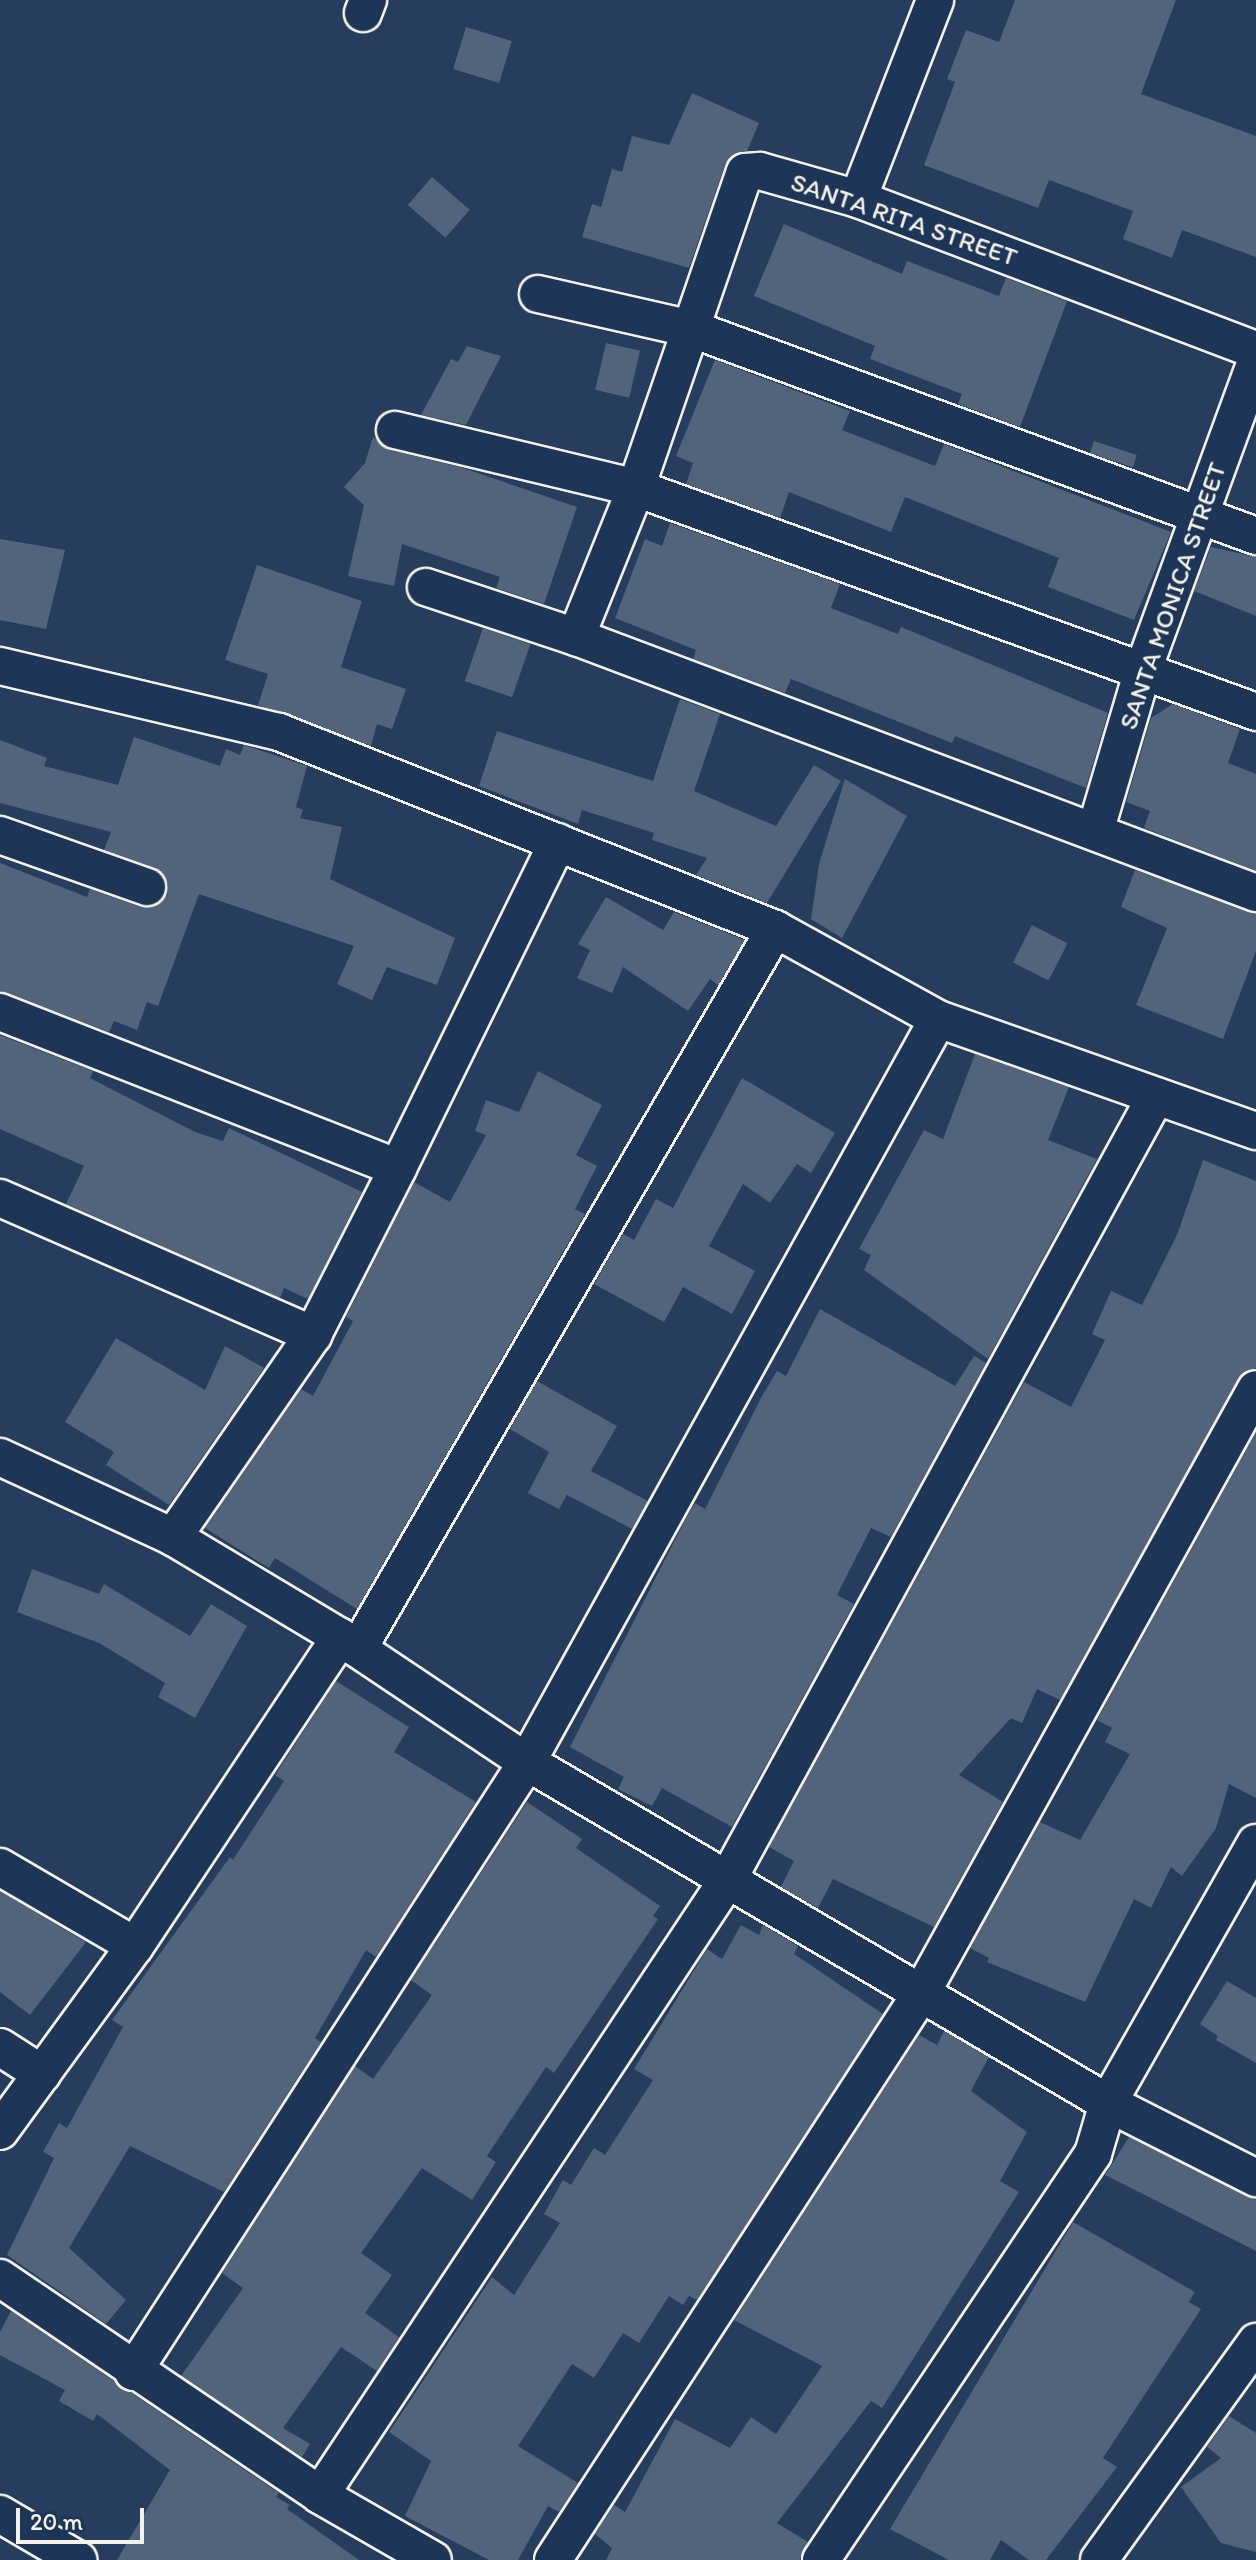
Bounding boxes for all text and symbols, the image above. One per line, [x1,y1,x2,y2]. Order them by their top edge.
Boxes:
street label: SANTA RITA STREET [787,167,1021,273]
street label: SANTA MONICA STREET [1113,460,1233,732]
scale bar [20,2492,148,2542]
text: 20 m [30,2507,83,2536]

